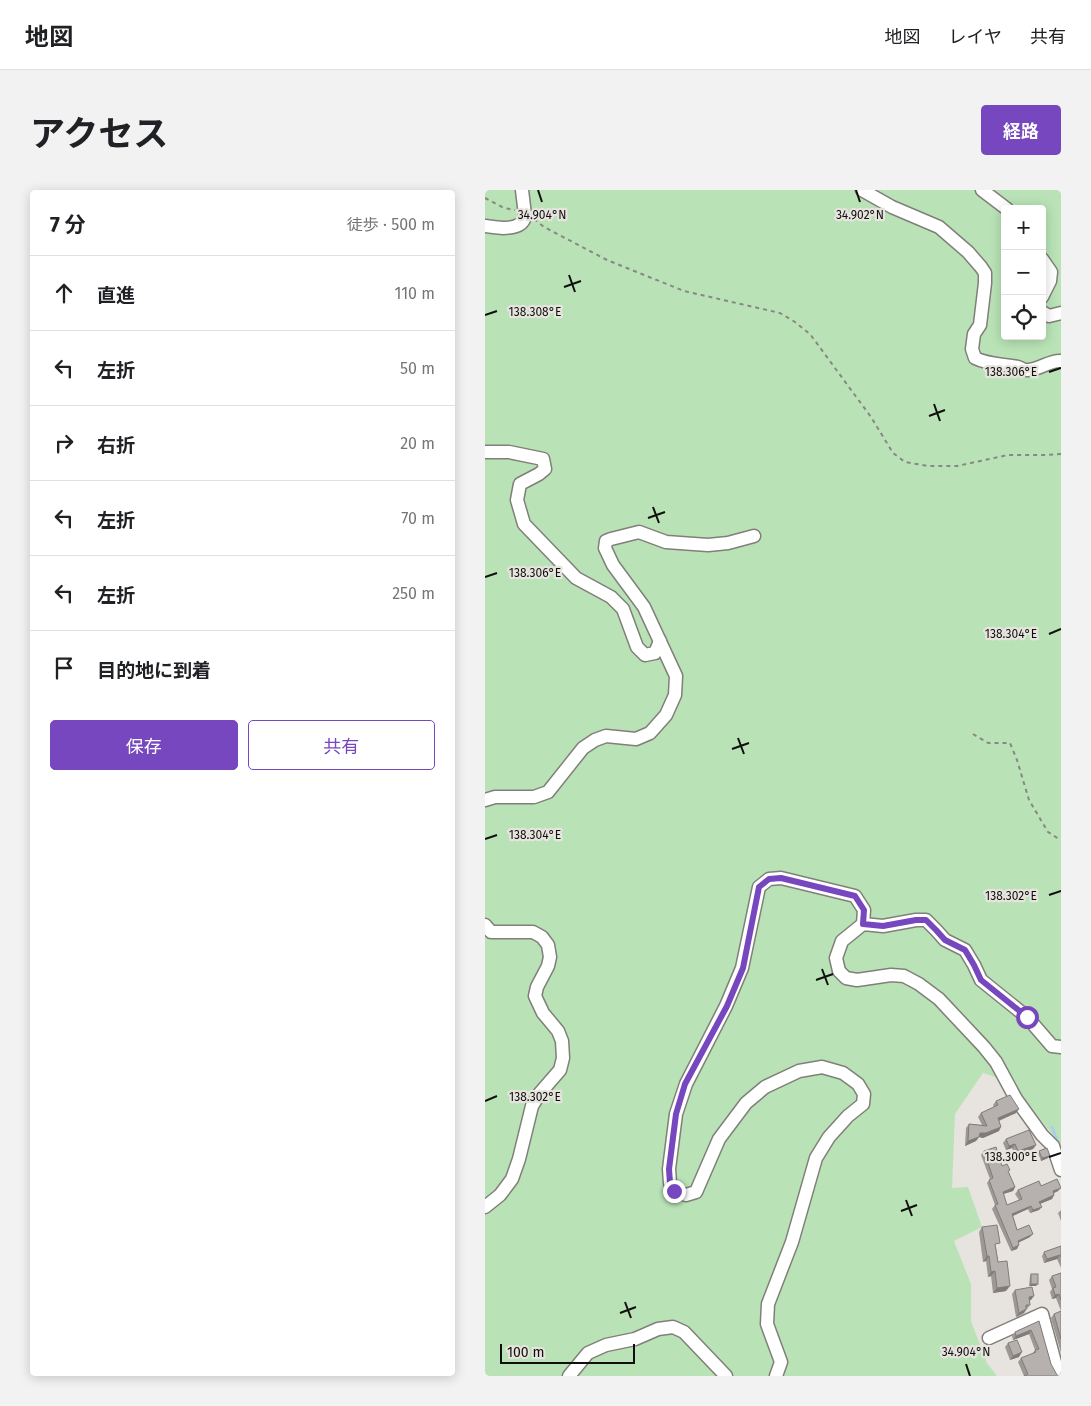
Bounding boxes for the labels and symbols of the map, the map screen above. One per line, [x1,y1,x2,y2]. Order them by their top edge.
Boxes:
text: 34.904°N [518,208,566,222]
text: 34.902°N [836,208,884,222]
text: 138.308°E [509,305,561,319]
text: 138.306°E [985,365,1037,379]
text: 138.306°E [509,566,561,580]
text: 138.304°E [985,627,1037,641]
text: 138.304°E [509,828,561,842]
text: 138.302°E [985,889,1037,903]
route start [1016,1006,1039,1029]
text: 138.302°E [509,1090,561,1104]
text: 138.300°E [985,1150,1037,1164]
route end [663,1180,686,1203]
scale bar [500,1341,635,1364]
text: 34.904°N [942,1345,990,1359]

